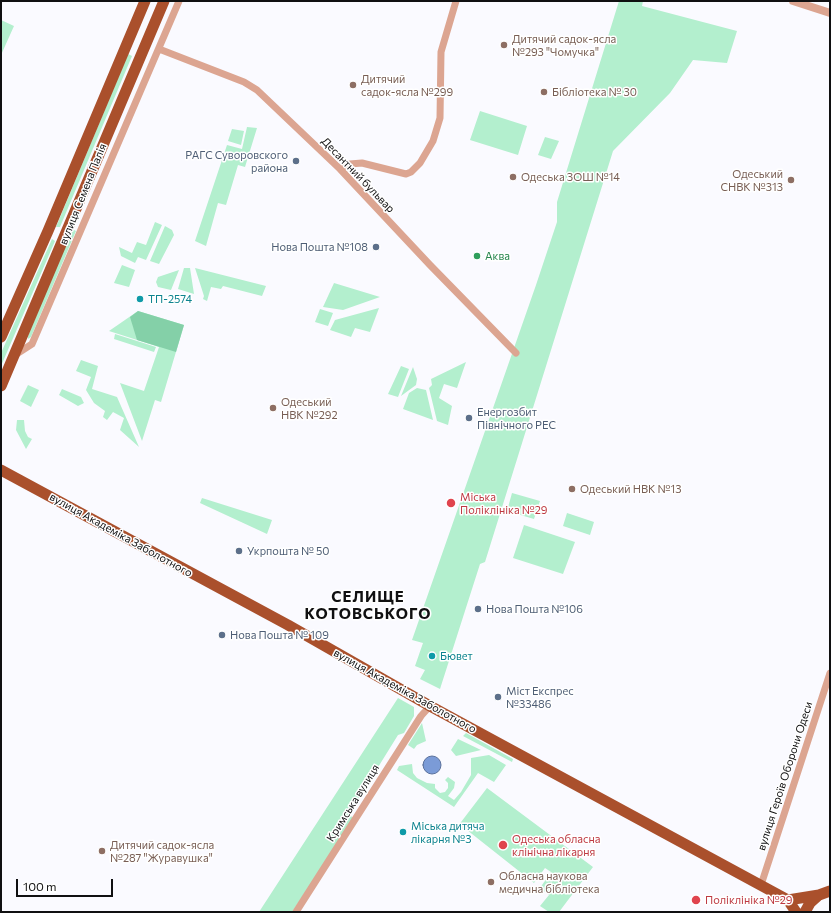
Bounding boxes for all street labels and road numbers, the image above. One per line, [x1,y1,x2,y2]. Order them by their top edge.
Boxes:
street label: Десантний бульвар [319,135,397,215]
street label: вулиця Семена Палія [57,141,109,247]
street label: вулиця Академіка Заболотного [47,490,195,580]
street label: вулиця Академіка Заболотного [331,646,479,736]
street label: вулиця Героїв Оборони Одеси [755,700,815,852]
street label: Кримська вулиця [324,762,382,844]

